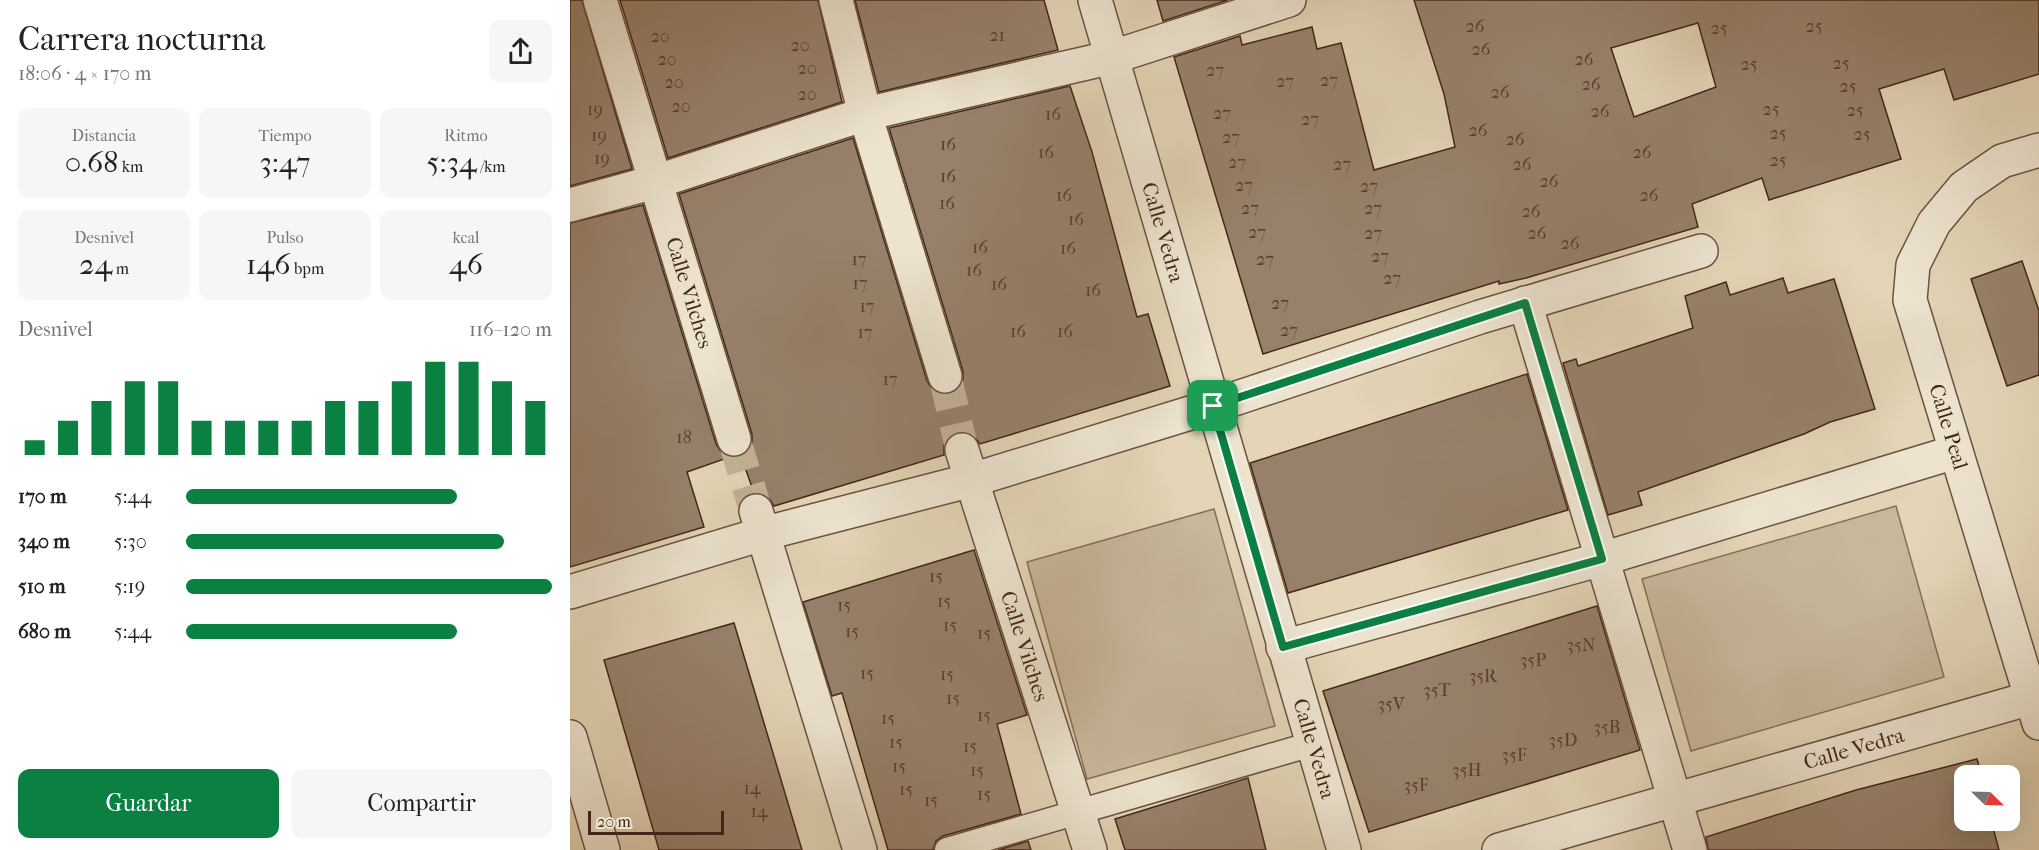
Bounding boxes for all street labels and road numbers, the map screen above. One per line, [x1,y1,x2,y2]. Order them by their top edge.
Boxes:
street label: Calle Vedra [1137,179,1189,285]
street label: Calle Vilches [661,234,718,351]
street label: Calle Peal [1924,381,1973,473]
street label: Calle Vilches [996,588,1054,705]
street label: Calle Vedra [1288,696,1340,802]
street label: Calle Vedra [1801,723,1907,774]

